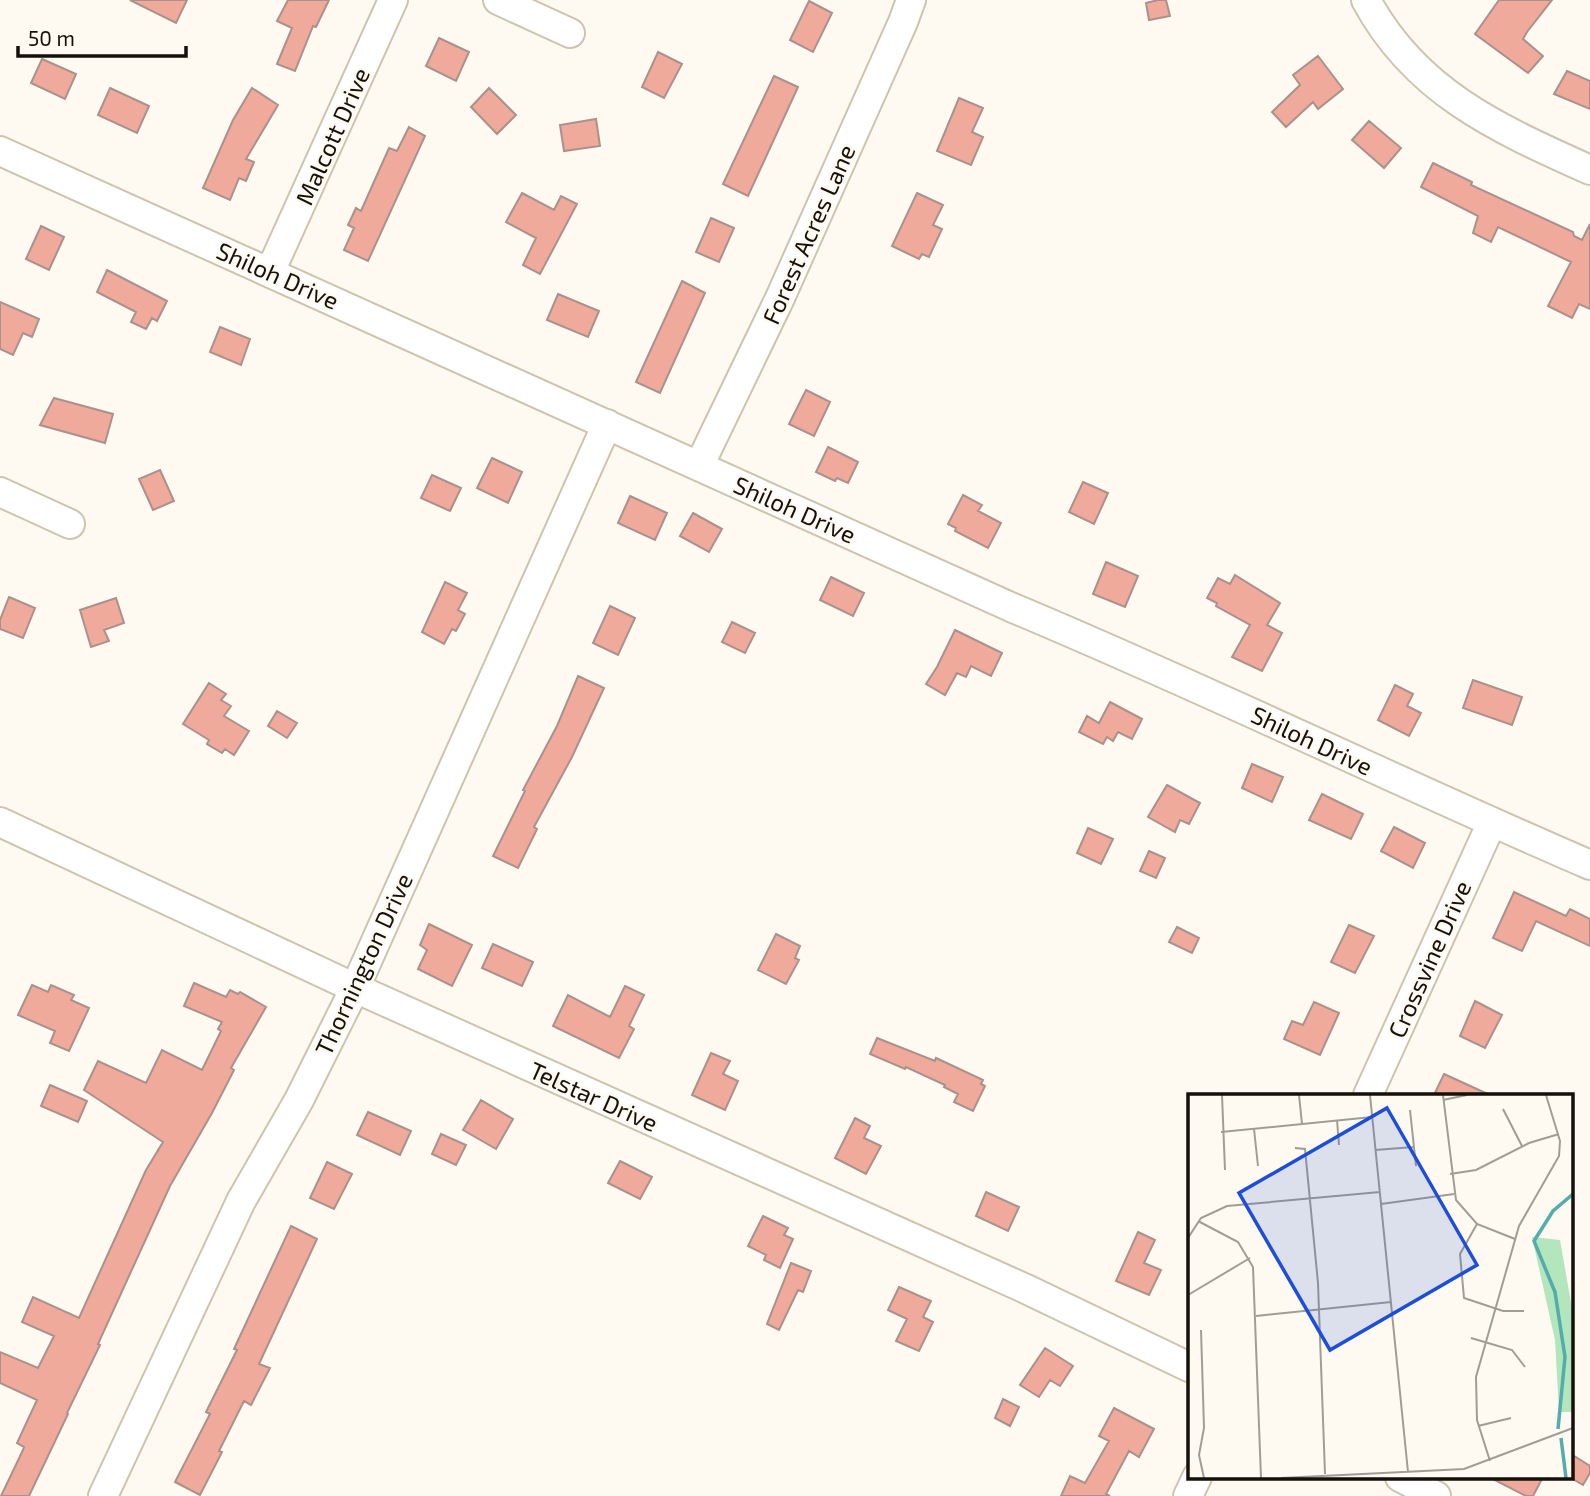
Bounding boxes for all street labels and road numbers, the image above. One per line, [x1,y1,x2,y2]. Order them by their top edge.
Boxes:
street label: Malcott Drive [289,63,375,209]
street label: Forest Acres Lane [755,140,861,328]
street label: Shiloh Drive [213,235,343,315]
street label: Shiloh Drive [730,469,860,549]
street label: Shiloh Drive [1247,699,1377,781]
street label: Thornington Drive [308,868,418,1060]
street label: Crossvine Drive [1381,876,1477,1042]
street label: Telstar Drive [525,1055,663,1137]

